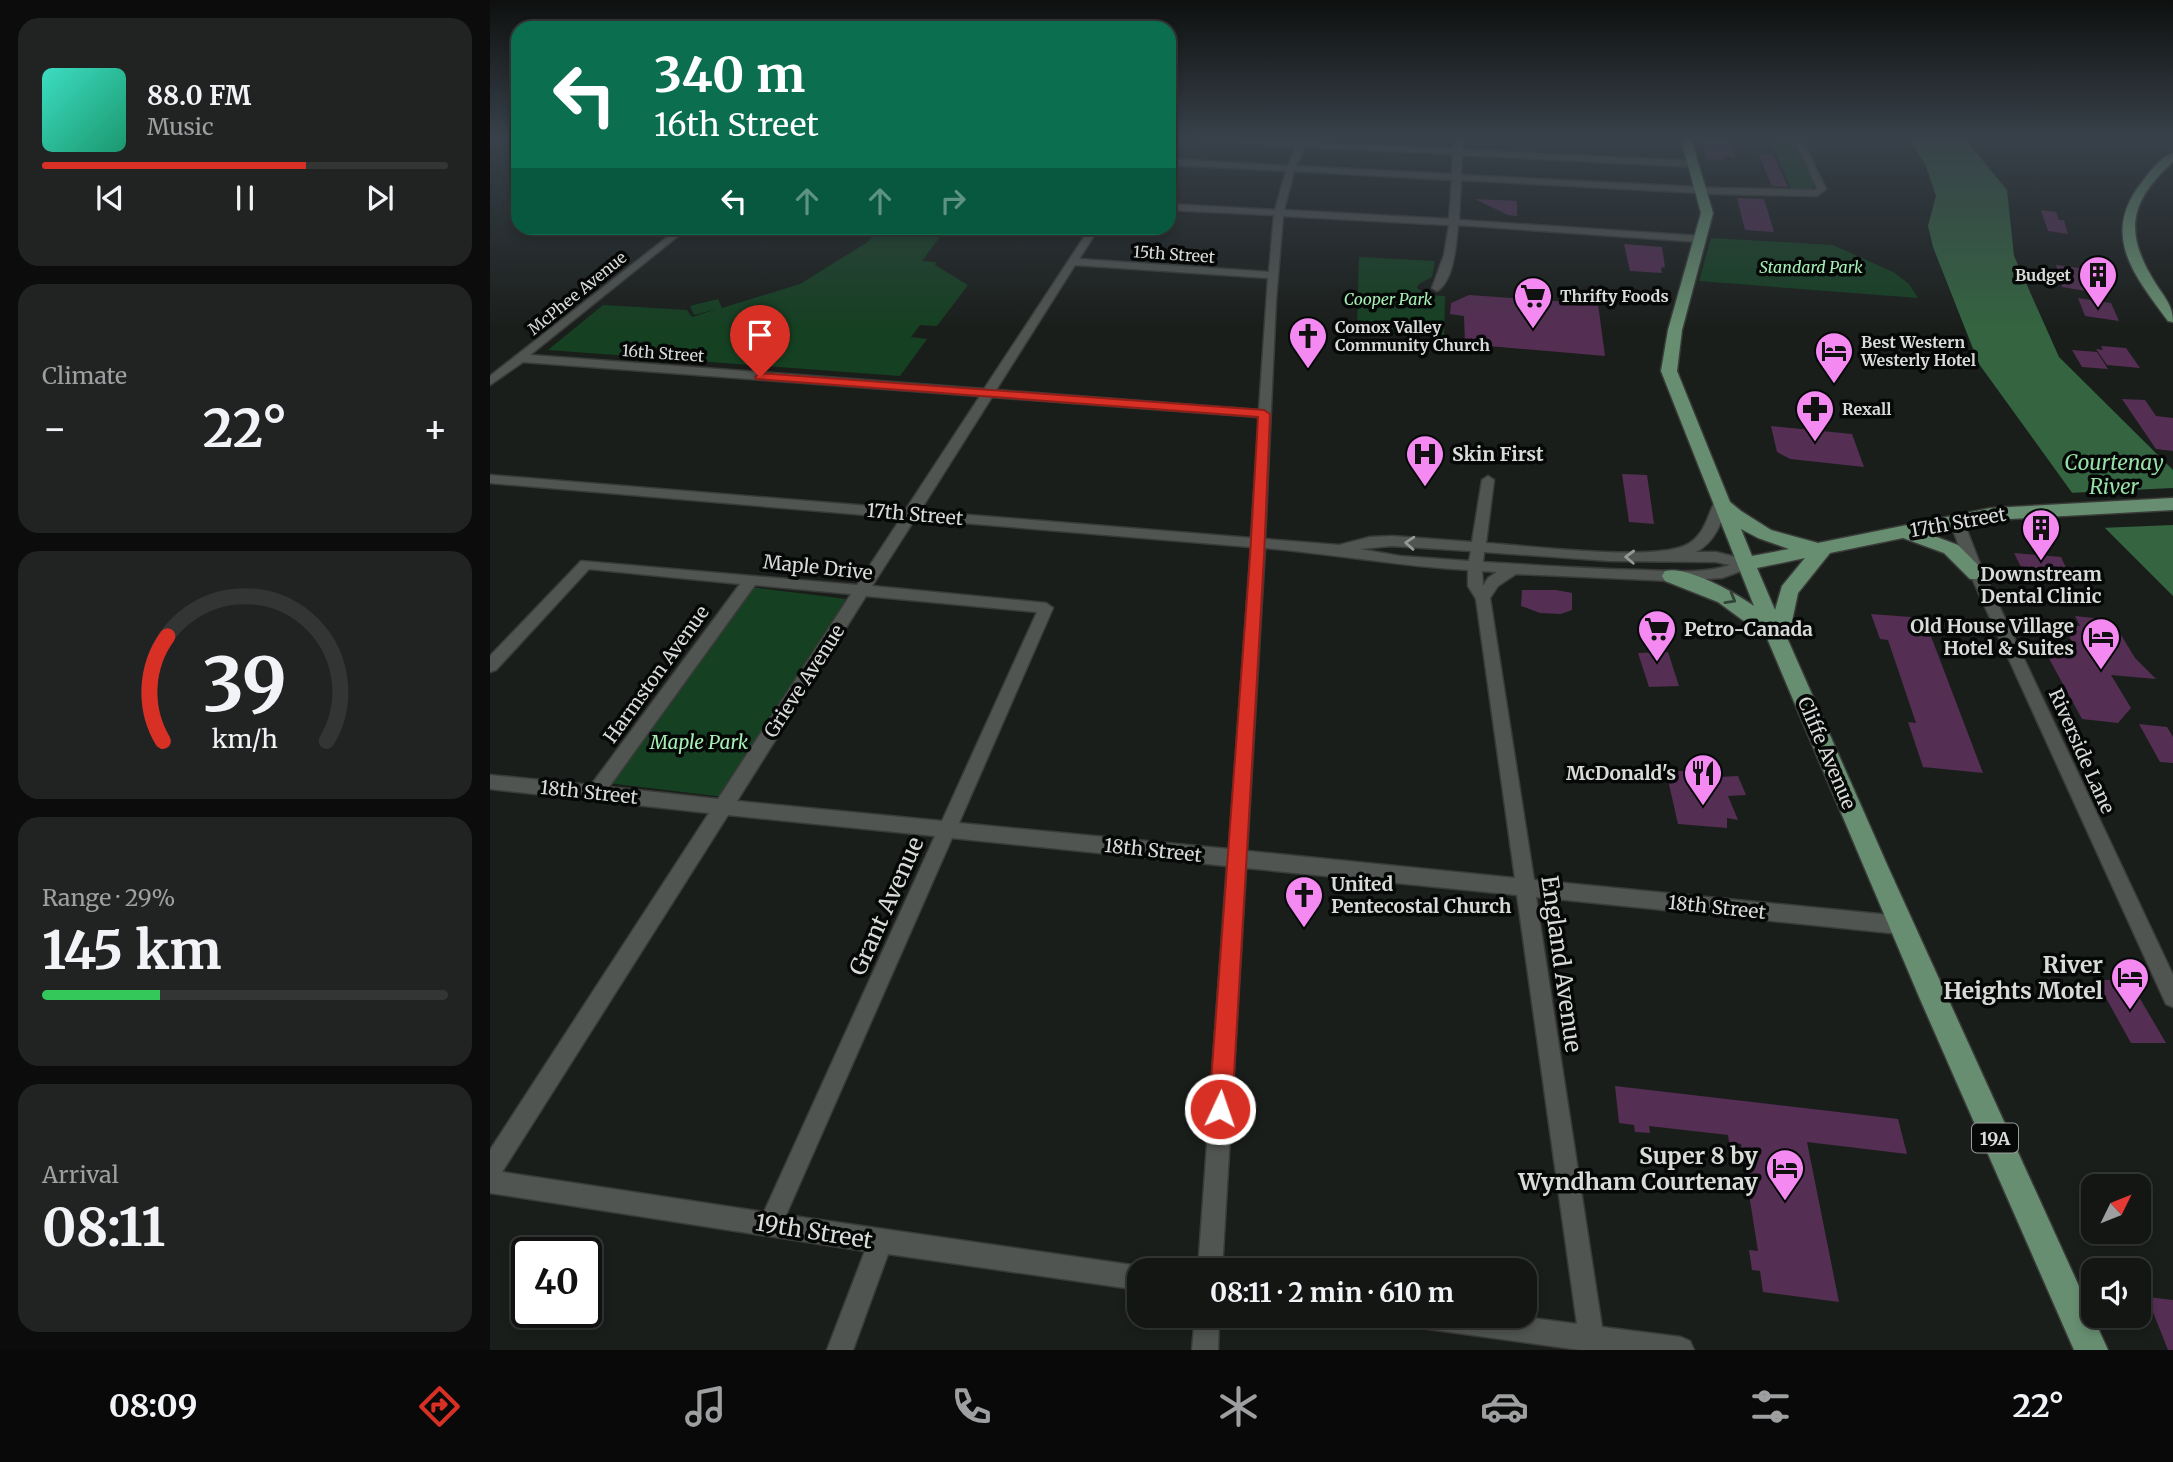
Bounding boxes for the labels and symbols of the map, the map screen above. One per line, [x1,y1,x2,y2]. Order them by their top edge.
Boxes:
street label: 15th Street [1132,241,1216,267]
street label: McPhee Avenue [524,247,630,339]
building icon: Budget [2077,254,2119,309]
park label: Standard Park [1759,257,1863,277]
place label: Budget [2015,265,2072,285]
supermarket icon: Thrifty Foods [1512,275,1554,330]
place label: Thrifty Foods [1560,286,1669,306]
park label: Cooper Park [1344,289,1433,309]
pin [730,305,790,377]
church icon: Comox Valley Community Church [1287,315,1329,370]
place label: Comox Valley Community Church [1335,317,1490,355]
hotel icon: Best Western Westerly Hotel [1813,330,1855,385]
place label: Best Western Westerly Hotel [1860,332,1976,370]
street label: 16th Street [621,340,706,366]
pharmacy icon: Rexall [1794,388,1836,443]
place label: Rexall [1842,399,1891,419]
hospital icon: Skin First [1404,433,1446,488]
place label: Skin First [1452,442,1544,466]
water label: Courtenay River [2064,449,2164,500]
street label: 17th Street [866,498,965,530]
street label: 17th Street [1908,502,2008,542]
building icon: Downstream Dental Clinic [2020,507,2062,562]
one-way arrow [1404,535,1415,550]
street label: Maple Drive [762,549,874,585]
one-way arrow [1624,549,1635,564]
place label: Downstream Dental Clinic [1980,562,2102,608]
one-way arrow [1723,591,1736,604]
street label: Harmston Avenue [598,601,714,747]
supermarket icon: Petro-Canada [1636,608,1678,663]
place label: Old House Village Hotel & Suites [1910,614,2074,660]
hotel icon: Old House Village Hotel & Suites [2080,616,2122,671]
place label: Petro-Canada [1684,617,1813,641]
street label: Grieve Avenue [759,620,850,742]
street label: Riverside Lane [2044,685,2120,817]
street label: Cliffe Avenue [1793,693,1862,813]
park label: Maple Park [649,730,749,754]
restaurant icon: McDonald's [1682,752,1724,807]
place label: McDonald's [1566,761,1676,785]
street label: 18th Street [539,775,640,809]
street label: Grant Avenue [843,832,929,980]
street label: 18th Street [1103,833,1204,867]
place label: United Pentecostal Church [1331,872,1512,918]
church icon: United Pentecostal Church [1283,874,1325,929]
street label: England Avenue [1535,874,1589,1054]
street label: 18th Street [1667,890,1768,924]
place label: River Heights Motel [1943,950,2104,1005]
hotel icon: River Heights Motel [2109,956,2151,1011]
position arrow [1183,1072,1257,1146]
road number: 19A [1972,1124,2018,1153]
place label: Super 8 by Wyndham Courtenay [1517,1141,1758,1196]
hotel icon: Super 8 by Wyndham Courtenay [1764,1147,1806,1202]
north arrow [2081,1174,2151,1244]
street label: 19th Street [753,1207,875,1255]
speed limit sign: 40 [511,1237,602,1328]

